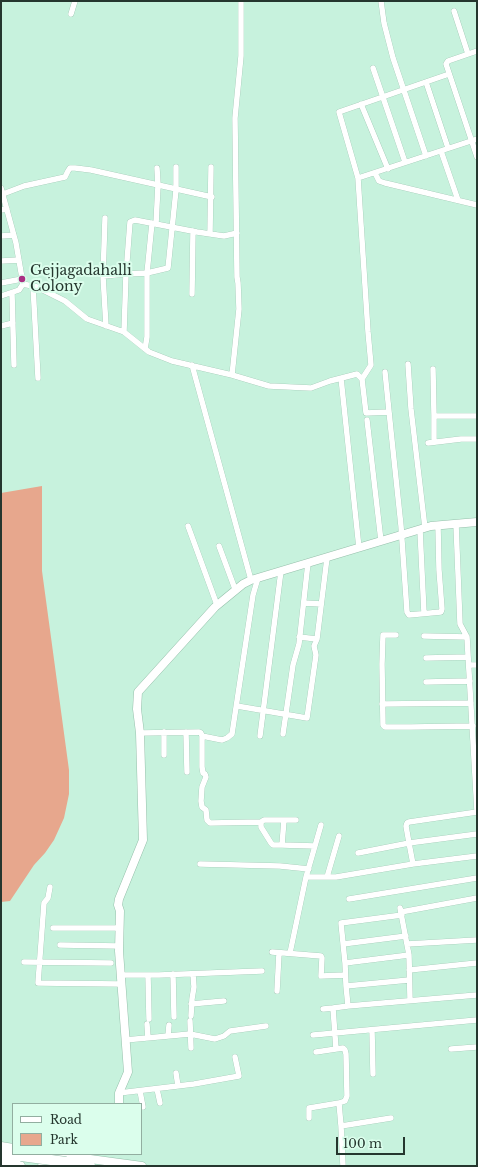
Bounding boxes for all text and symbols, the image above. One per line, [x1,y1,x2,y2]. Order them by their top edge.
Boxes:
place label: Gejjagadahalli Colony [30,263,132,296]
marker: Gejjagadahalli Colony [17,274,27,284]
legend [12,1103,142,1155]
text: Road [50,1112,82,1127]
scale bar [338,1129,407,1155]
text: Park [50,1132,78,1147]
text: 100 m [343,1136,382,1151]

